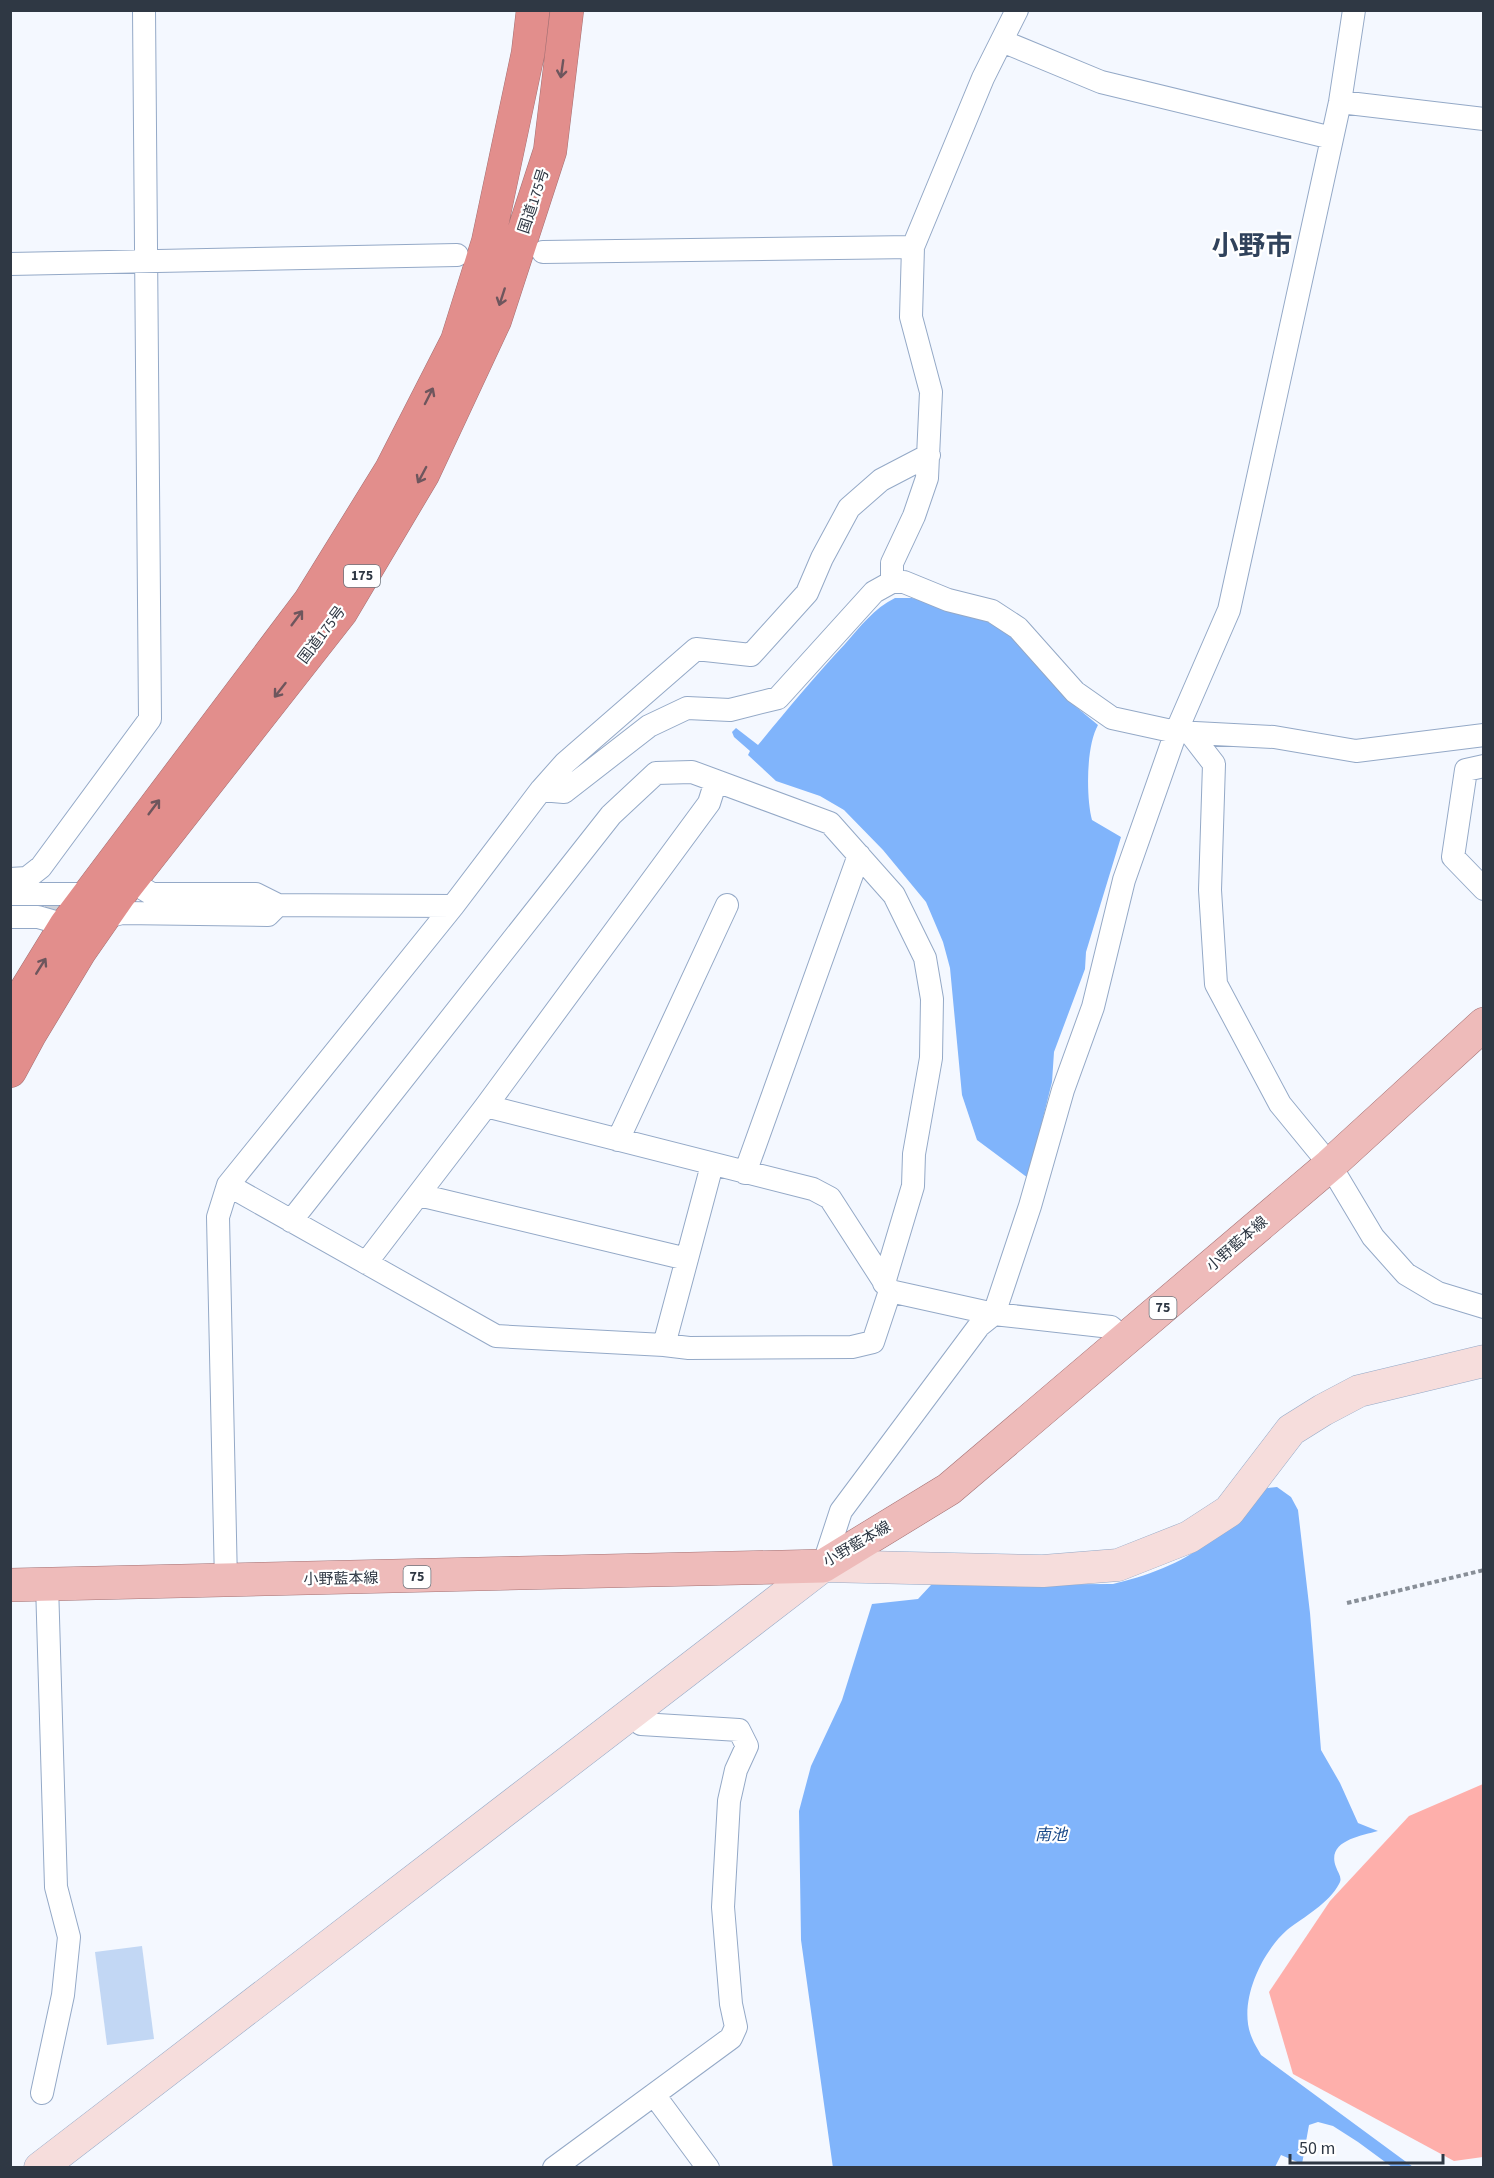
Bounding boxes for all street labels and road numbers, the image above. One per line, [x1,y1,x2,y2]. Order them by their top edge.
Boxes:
street label: 国道175号 [514,166,554,236]
road number: 175 [344,565,380,587]
street label: 国道175号 [293,602,351,668]
street label: 小野藍本線 [1202,1211,1272,1277]
road number: 75 [1150,1297,1176,1319]
street label: 小野藍本線 [819,1516,895,1572]
road number: 75 [404,1566,430,1588]
street label: 小野藍本線 [303,1568,379,1590]

